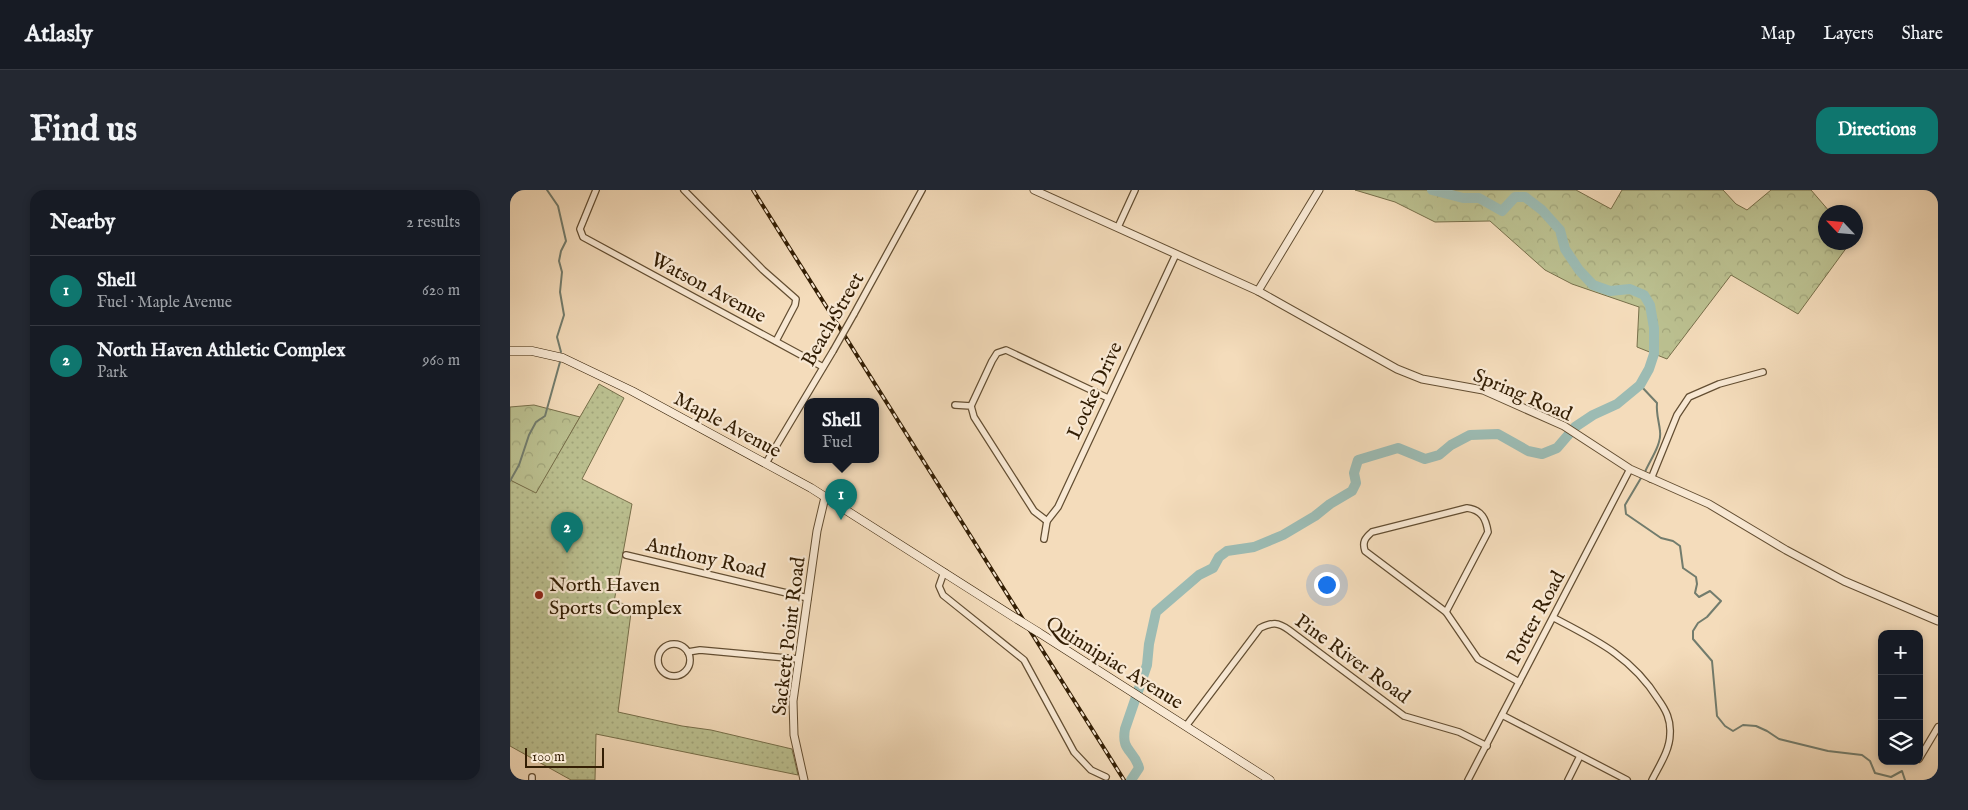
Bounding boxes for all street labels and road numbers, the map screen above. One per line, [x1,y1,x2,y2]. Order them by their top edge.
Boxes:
street label: Watson Avenue [646,247,770,329]
street label: Beach Street [796,268,870,371]
street label: Locke Drive [1062,338,1129,443]
street label: Spring Road [1469,363,1576,427]
street label: Maple Avenue [669,387,785,464]
street label: Anthony Road [642,532,768,584]
street label: Sackett Point Road [767,555,812,717]
street label: Potter Road [1501,567,1571,669]
street label: Pine River Road [1290,609,1415,710]
street label: Quinnipiac Avenue [1041,611,1188,716]

